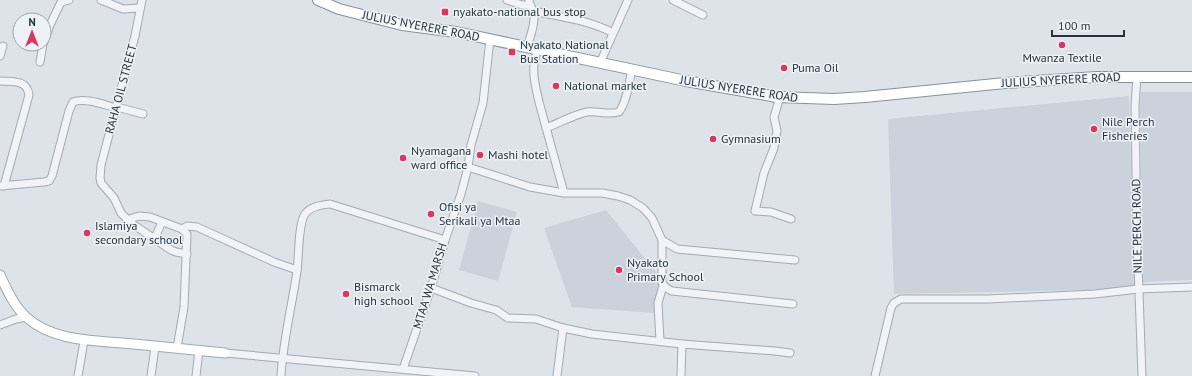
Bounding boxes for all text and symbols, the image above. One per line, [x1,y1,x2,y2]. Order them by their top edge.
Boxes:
place label: nyakato-national bus stop [453,4,586,19]
street label: JULIUS NYERERE ROAD [360,7,481,44]
marker: nyakato-national bus stop [440,7,450,17]
north arrow [12,12,52,52]
scale bar [1052,12,1124,38]
text: N [28,15,36,29]
text: 100 m [1058,18,1091,33]
place label: Nyakato National Bus Station [520,37,609,66]
marker: Mwanza Textile [1057,40,1067,50]
street label: RAHA OIL STREET [101,42,140,135]
marker: Nyakato National Bus Station [507,47,517,57]
place label: Mwanza Textile [1023,50,1102,65]
place label: Puma Oil [792,60,839,75]
marker: Puma Oil [779,63,789,73]
street label: JULIUS NYERERE ROAD [1000,69,1121,90]
street label: JULIUS NYERERE ROAD [678,72,799,105]
place label: National market [564,78,647,93]
marker: National market [551,81,561,91]
place label: Nile Perch Fisheries [1102,114,1155,143]
marker: Nile Perch Fisheries [1089,124,1099,134]
place label: Gymnasium [721,131,781,146]
marker: Gymnasium [708,134,718,144]
place label: Nyamagana ward office [411,143,471,172]
place label: Mashi hotel [488,147,549,162]
marker: Mashi hotel [475,150,485,160]
marker: Nyamagana ward office [398,153,408,163]
street label: NILE PERCH ROAD [1128,178,1145,273]
place label: Ofisi ya Serikali ya Mtaa [439,199,520,228]
marker: Ofisi ya Serikali ya Mtaa [426,209,436,219]
place label: Islamiya secondary school [95,218,183,247]
marker: Islamiya secondary school [82,228,92,238]
street label: MTAA WA MARSH [409,241,450,331]
place label: Nyakato Primary School [627,255,704,284]
marker: Nyakato Primary School [614,265,624,275]
place label: Bismarck high school [354,279,414,308]
marker: Bismarck high school [341,289,351,299]

